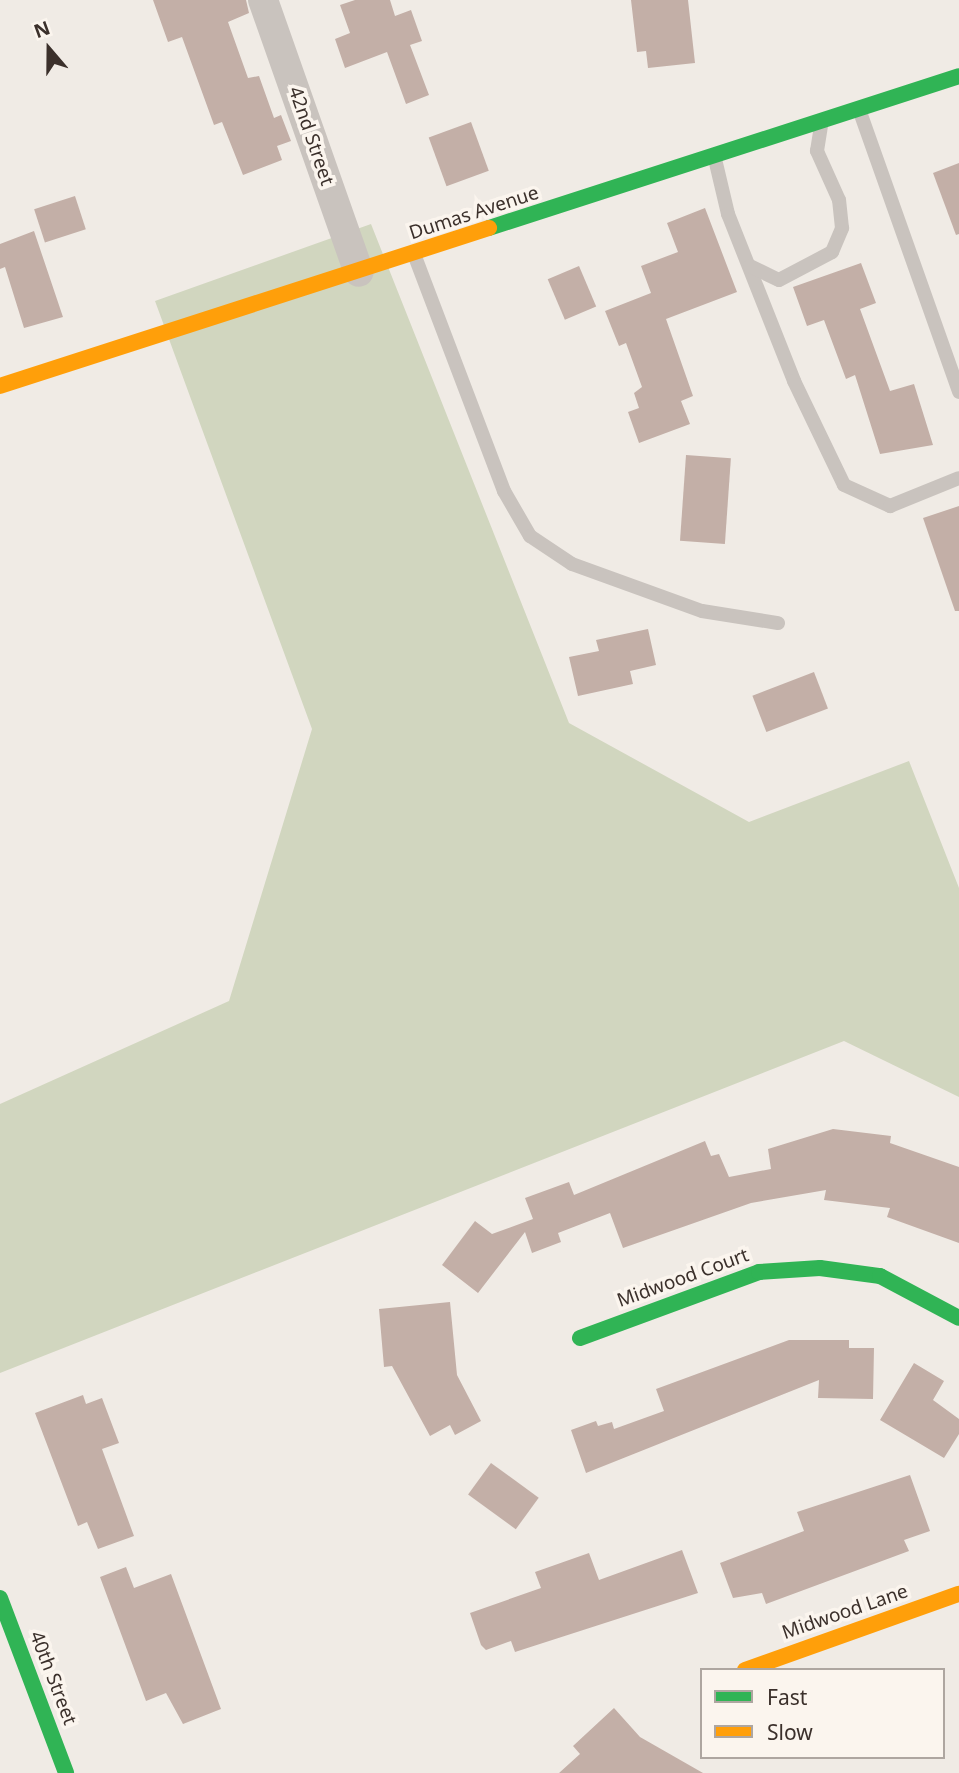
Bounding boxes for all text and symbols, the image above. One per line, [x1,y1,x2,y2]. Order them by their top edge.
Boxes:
north arrow [14,14,84,84]
text: N [30,14,54,44]
street label: 42nd Street [283,84,339,188]
street label: Dumas Avenue [406,181,542,245]
street label: Midwood Court [614,1244,752,1312]
street label: Midwood Lane [779,1580,911,1644]
street label: 40th Street [25,1628,81,1728]
legend [700,1668,945,1759]
text: Fast [767,1683,807,1711]
text: Slow [767,1718,813,1746]

